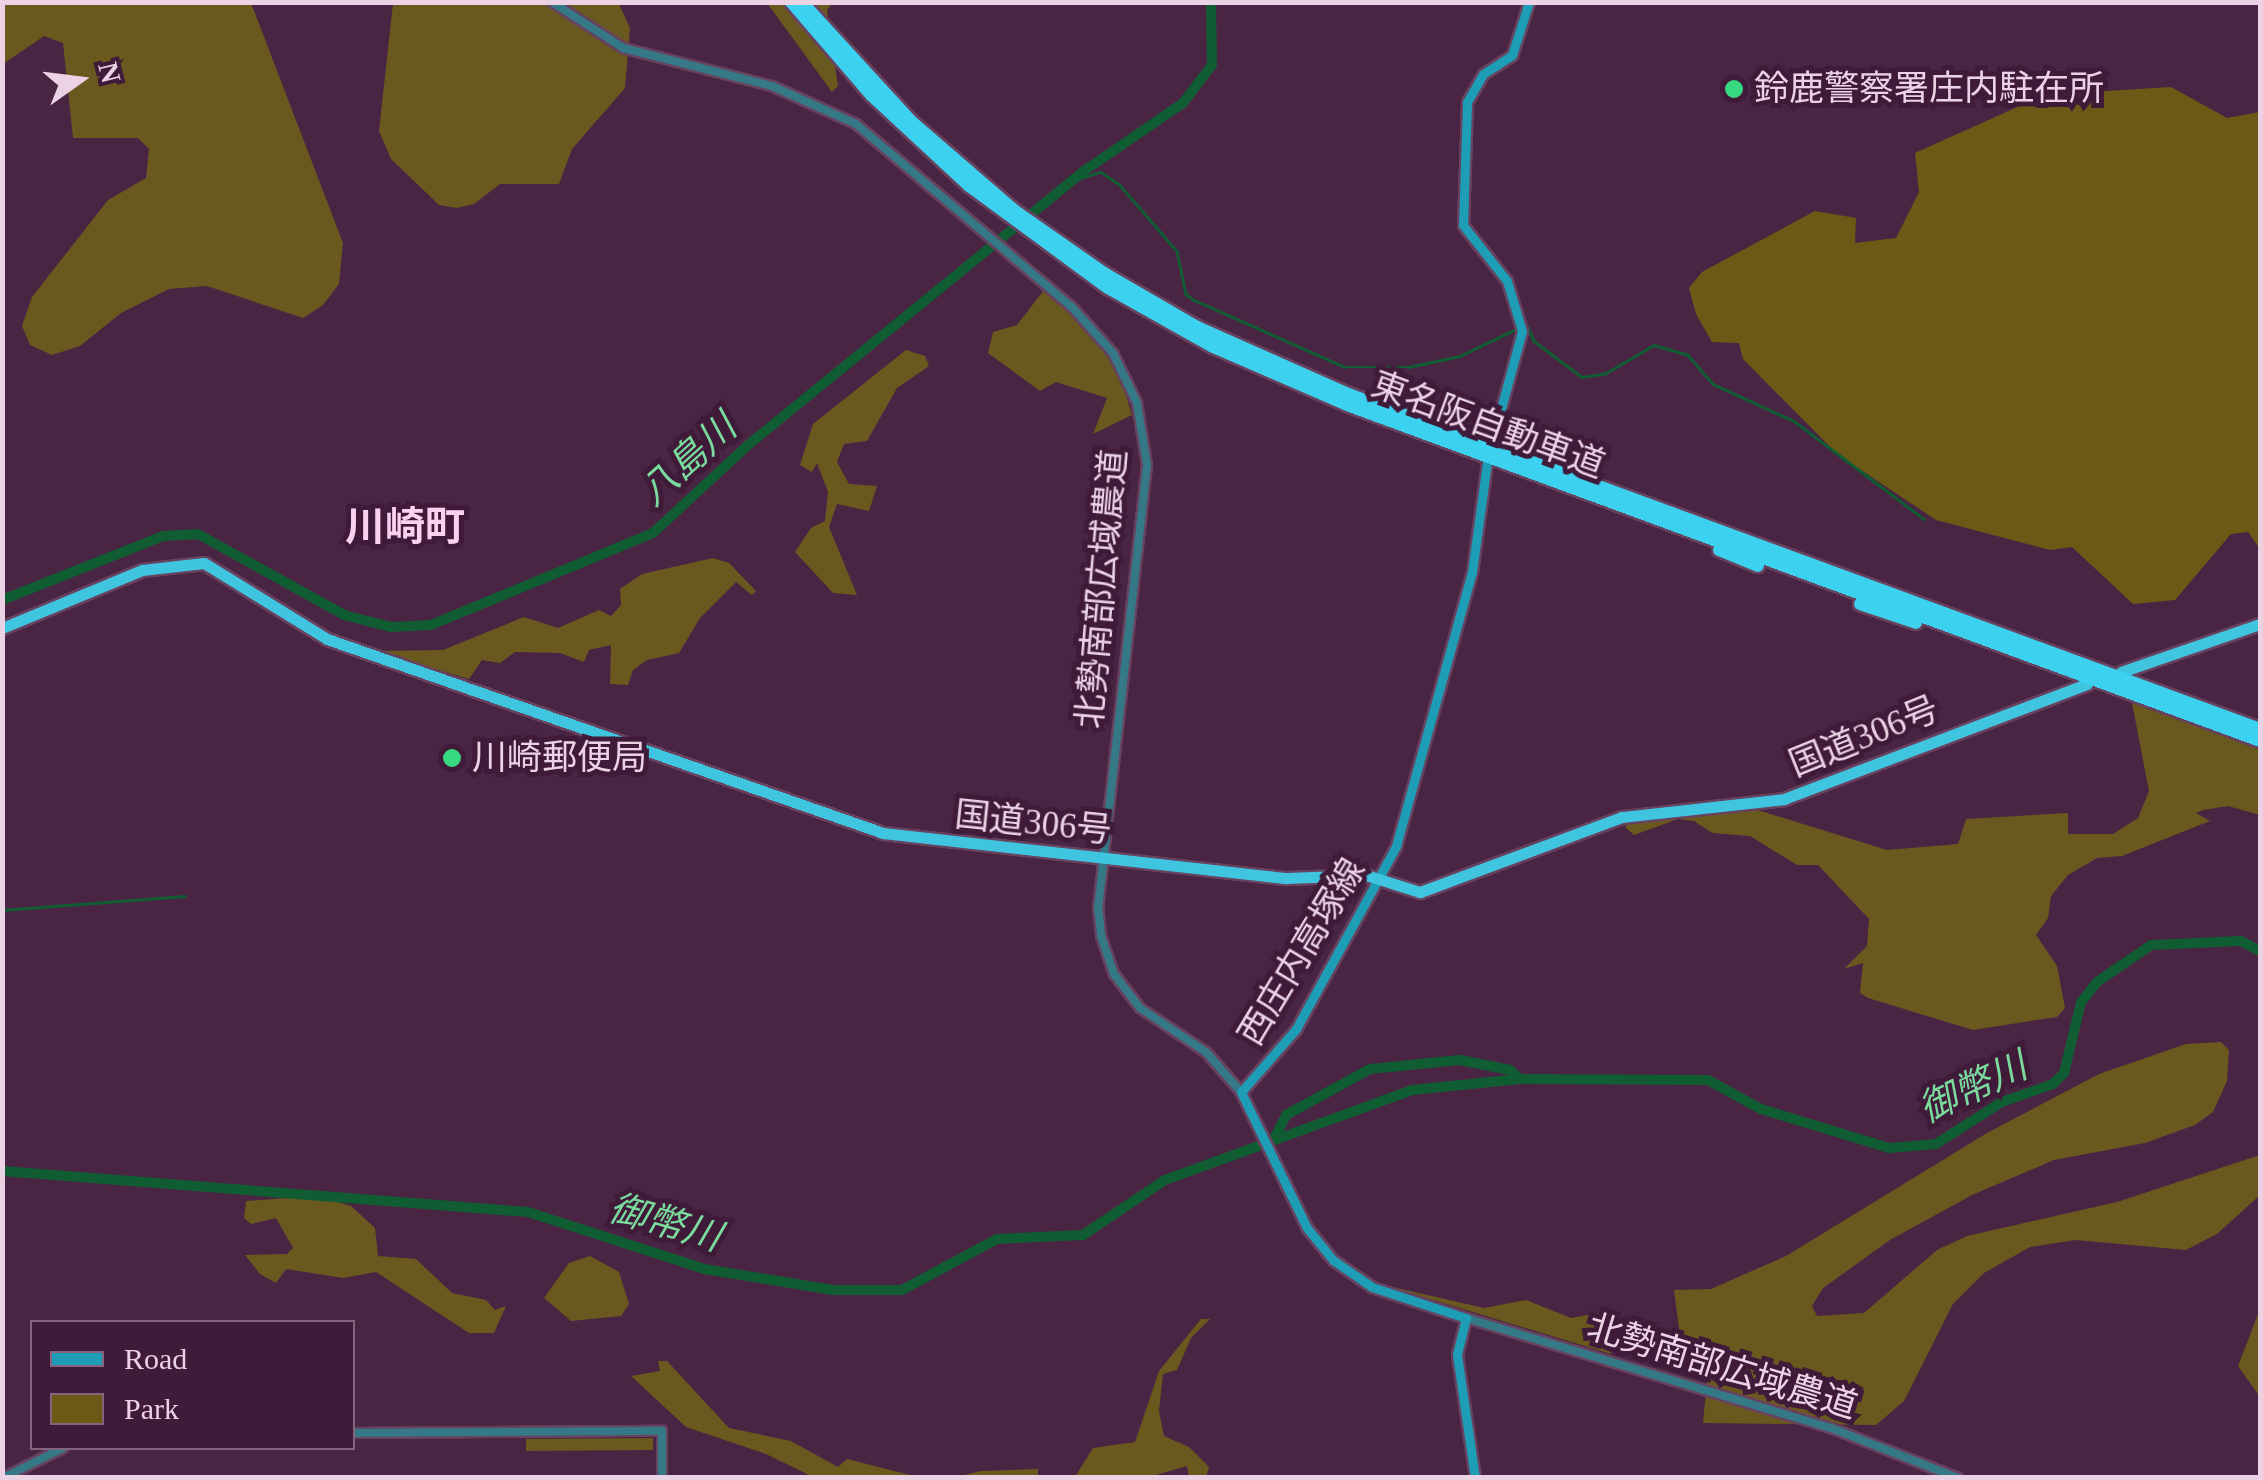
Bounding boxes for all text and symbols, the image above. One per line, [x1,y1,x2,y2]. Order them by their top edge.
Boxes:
north arrow [30,30,130,130]
text: N [92,59,127,86]
place label: 鈴鹿警察署庄内駐在所 [1754,68,2104,110]
marker: 鈴鹿警察署庄内駐在所 [1723,78,1745,100]
street label: 東名阪自動車道 [1366,363,1610,487]
water label: 八島川 [630,405,746,515]
street label: 北勢南部広域農道 [1069,448,1135,730]
district label: 川崎町 [345,503,465,551]
street label: 国道306号 [1783,688,1945,786]
place label: 川崎郵便局 [472,737,647,779]
marker: 川崎郵便局 [441,747,463,769]
street label: 国道306号 [952,794,1114,852]
street label: 西庄内高塚線 [1230,851,1374,1053]
water label: 御幣川 [1912,1043,2034,1133]
water label: 御幣川 [604,1185,726,1261]
street label: 北勢南部広域農道 [1582,1306,1862,1428]
legend [30,1320,355,1450]
text: Road [124,1342,187,1375]
text: Park [124,1392,179,1425]

